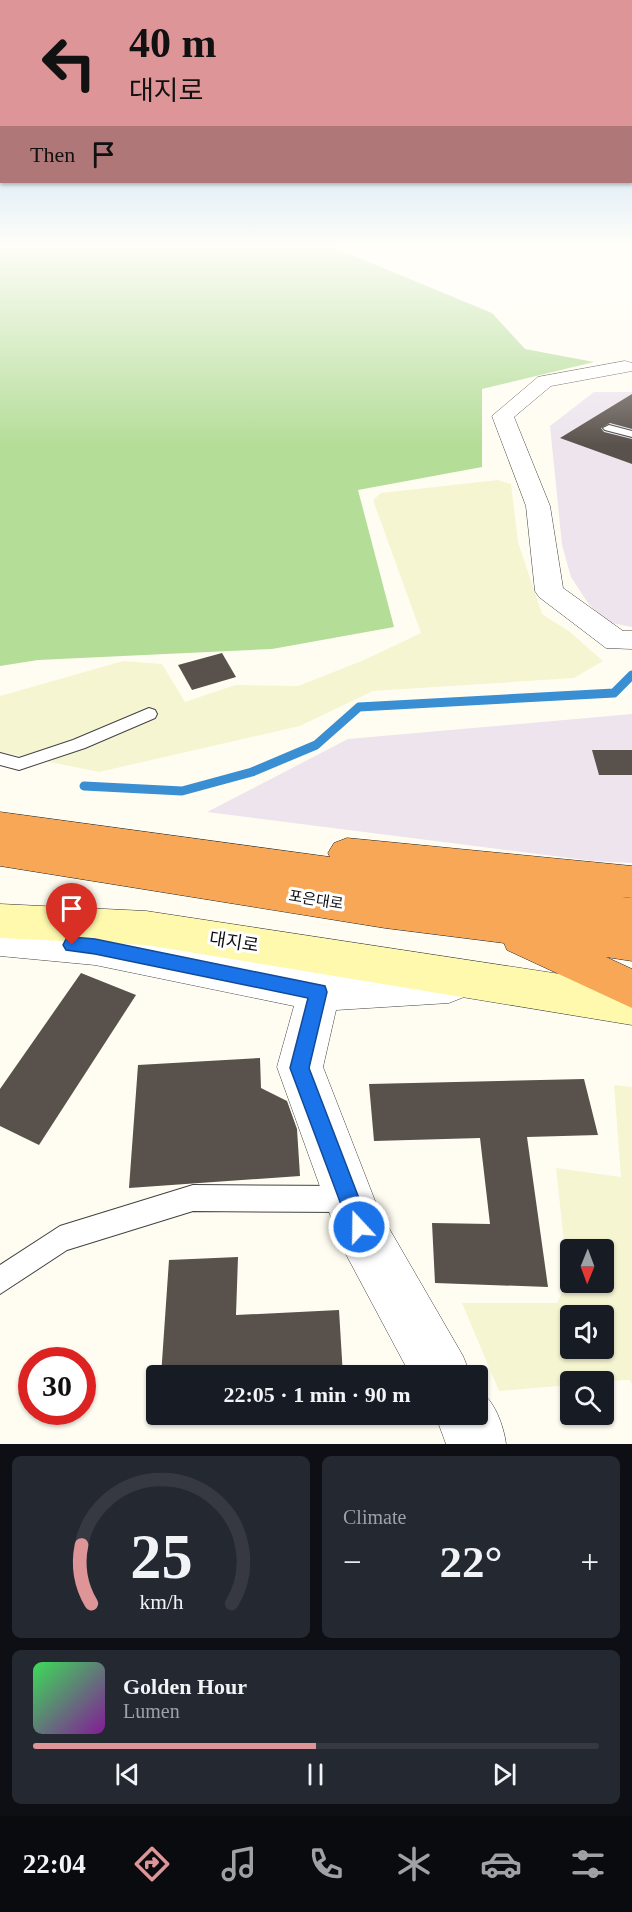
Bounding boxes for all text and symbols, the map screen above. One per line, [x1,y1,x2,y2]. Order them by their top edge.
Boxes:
text: 40 m [129,20,217,66]
icon: left [30,24,108,102]
text: 대지로 [129,76,204,106]
icon: arrive [87,138,120,171]
text: Then [30,142,75,167]
pin [46,883,97,945]
street label: 포은대로 [287,888,345,912]
icon: arrive [55,892,88,925]
street label: 대지로 [208,928,260,956]
position arrow [327,1195,391,1259]
north arrow [560,1239,614,1293]
map controls [560,1239,614,1425]
button: sound [560,1305,614,1359]
speed limit sign: 30 [18,1347,96,1425]
button: search [560,1371,614,1425]
text: 22:05 · 1 min · 90 m [224,1382,411,1407]
text: Climate [343,1506,406,1528]
text: 25 [130,1522,192,1591]
text: 22° [440,1537,503,1587]
text: − [343,1544,362,1580]
text: + [580,1544,599,1580]
text: km/h [139,1590,183,1614]
text: Golden Hour [123,1674,247,1699]
text: Lumen [123,1700,180,1722]
icon: previous [111,1758,144,1791]
icon: pause [299,1758,332,1791]
icon: next [488,1758,521,1791]
icon: directions [131,1843,173,1885]
icon: music [218,1843,260,1885]
icon: phone [305,1843,347,1885]
icon: climate [393,1843,435,1885]
icon: car [480,1843,522,1885]
icon: filters [567,1843,609,1885]
text: 22:04 [23,1849,86,1879]

